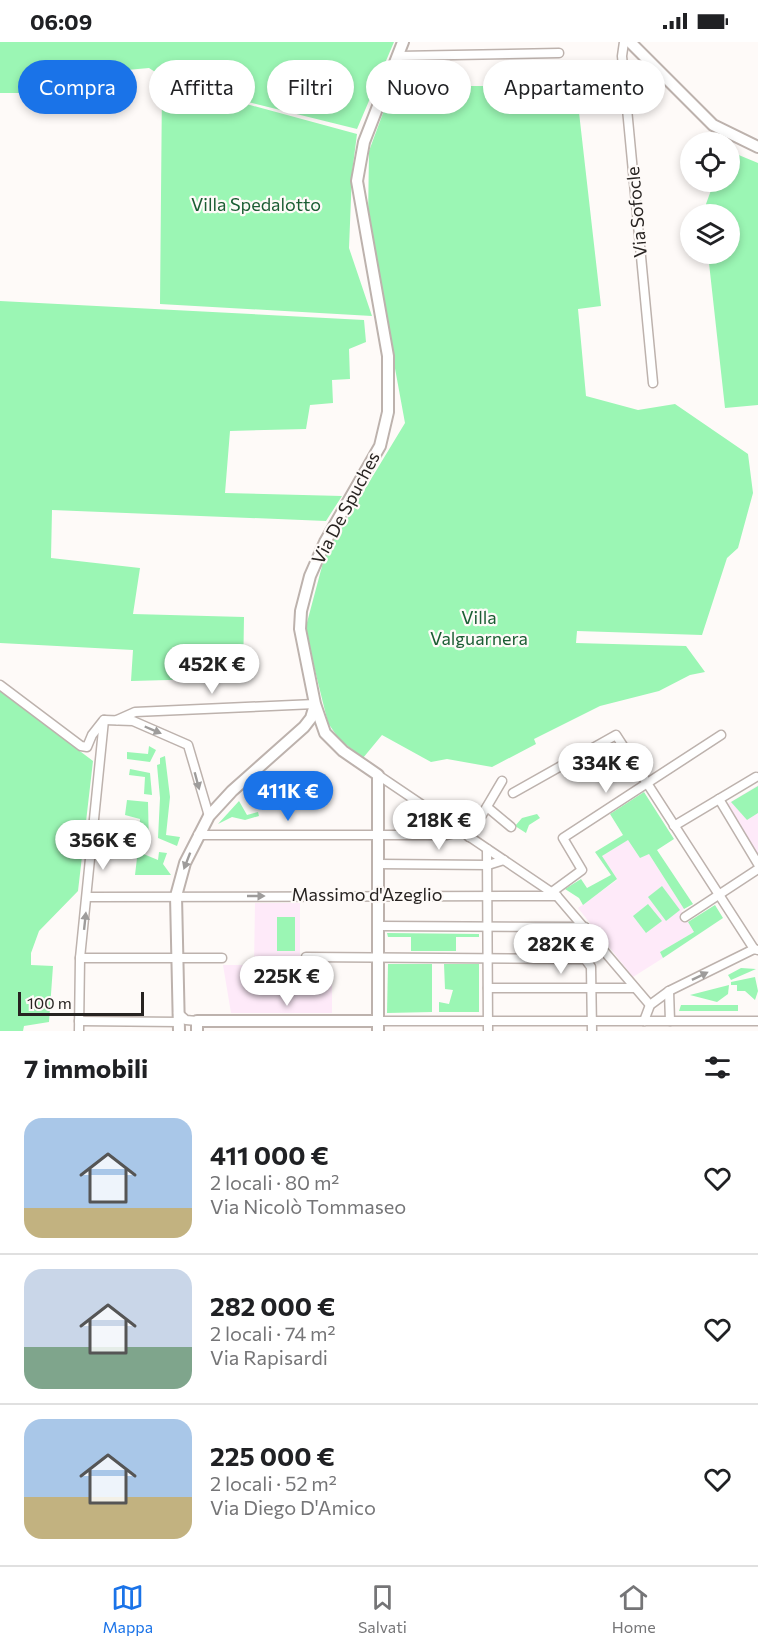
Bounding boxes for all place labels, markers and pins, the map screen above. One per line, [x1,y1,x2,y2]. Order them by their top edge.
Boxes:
pin: 452K € [163,644,261,695]
pin: 334K € [557,743,655,794]
pin: 411K € [239,771,337,822]
pin: 218K € [390,800,488,851]
pin: 356K € [54,820,152,871]
pin: 282K € [512,924,610,975]
pin: 225K € [238,956,336,1007]

